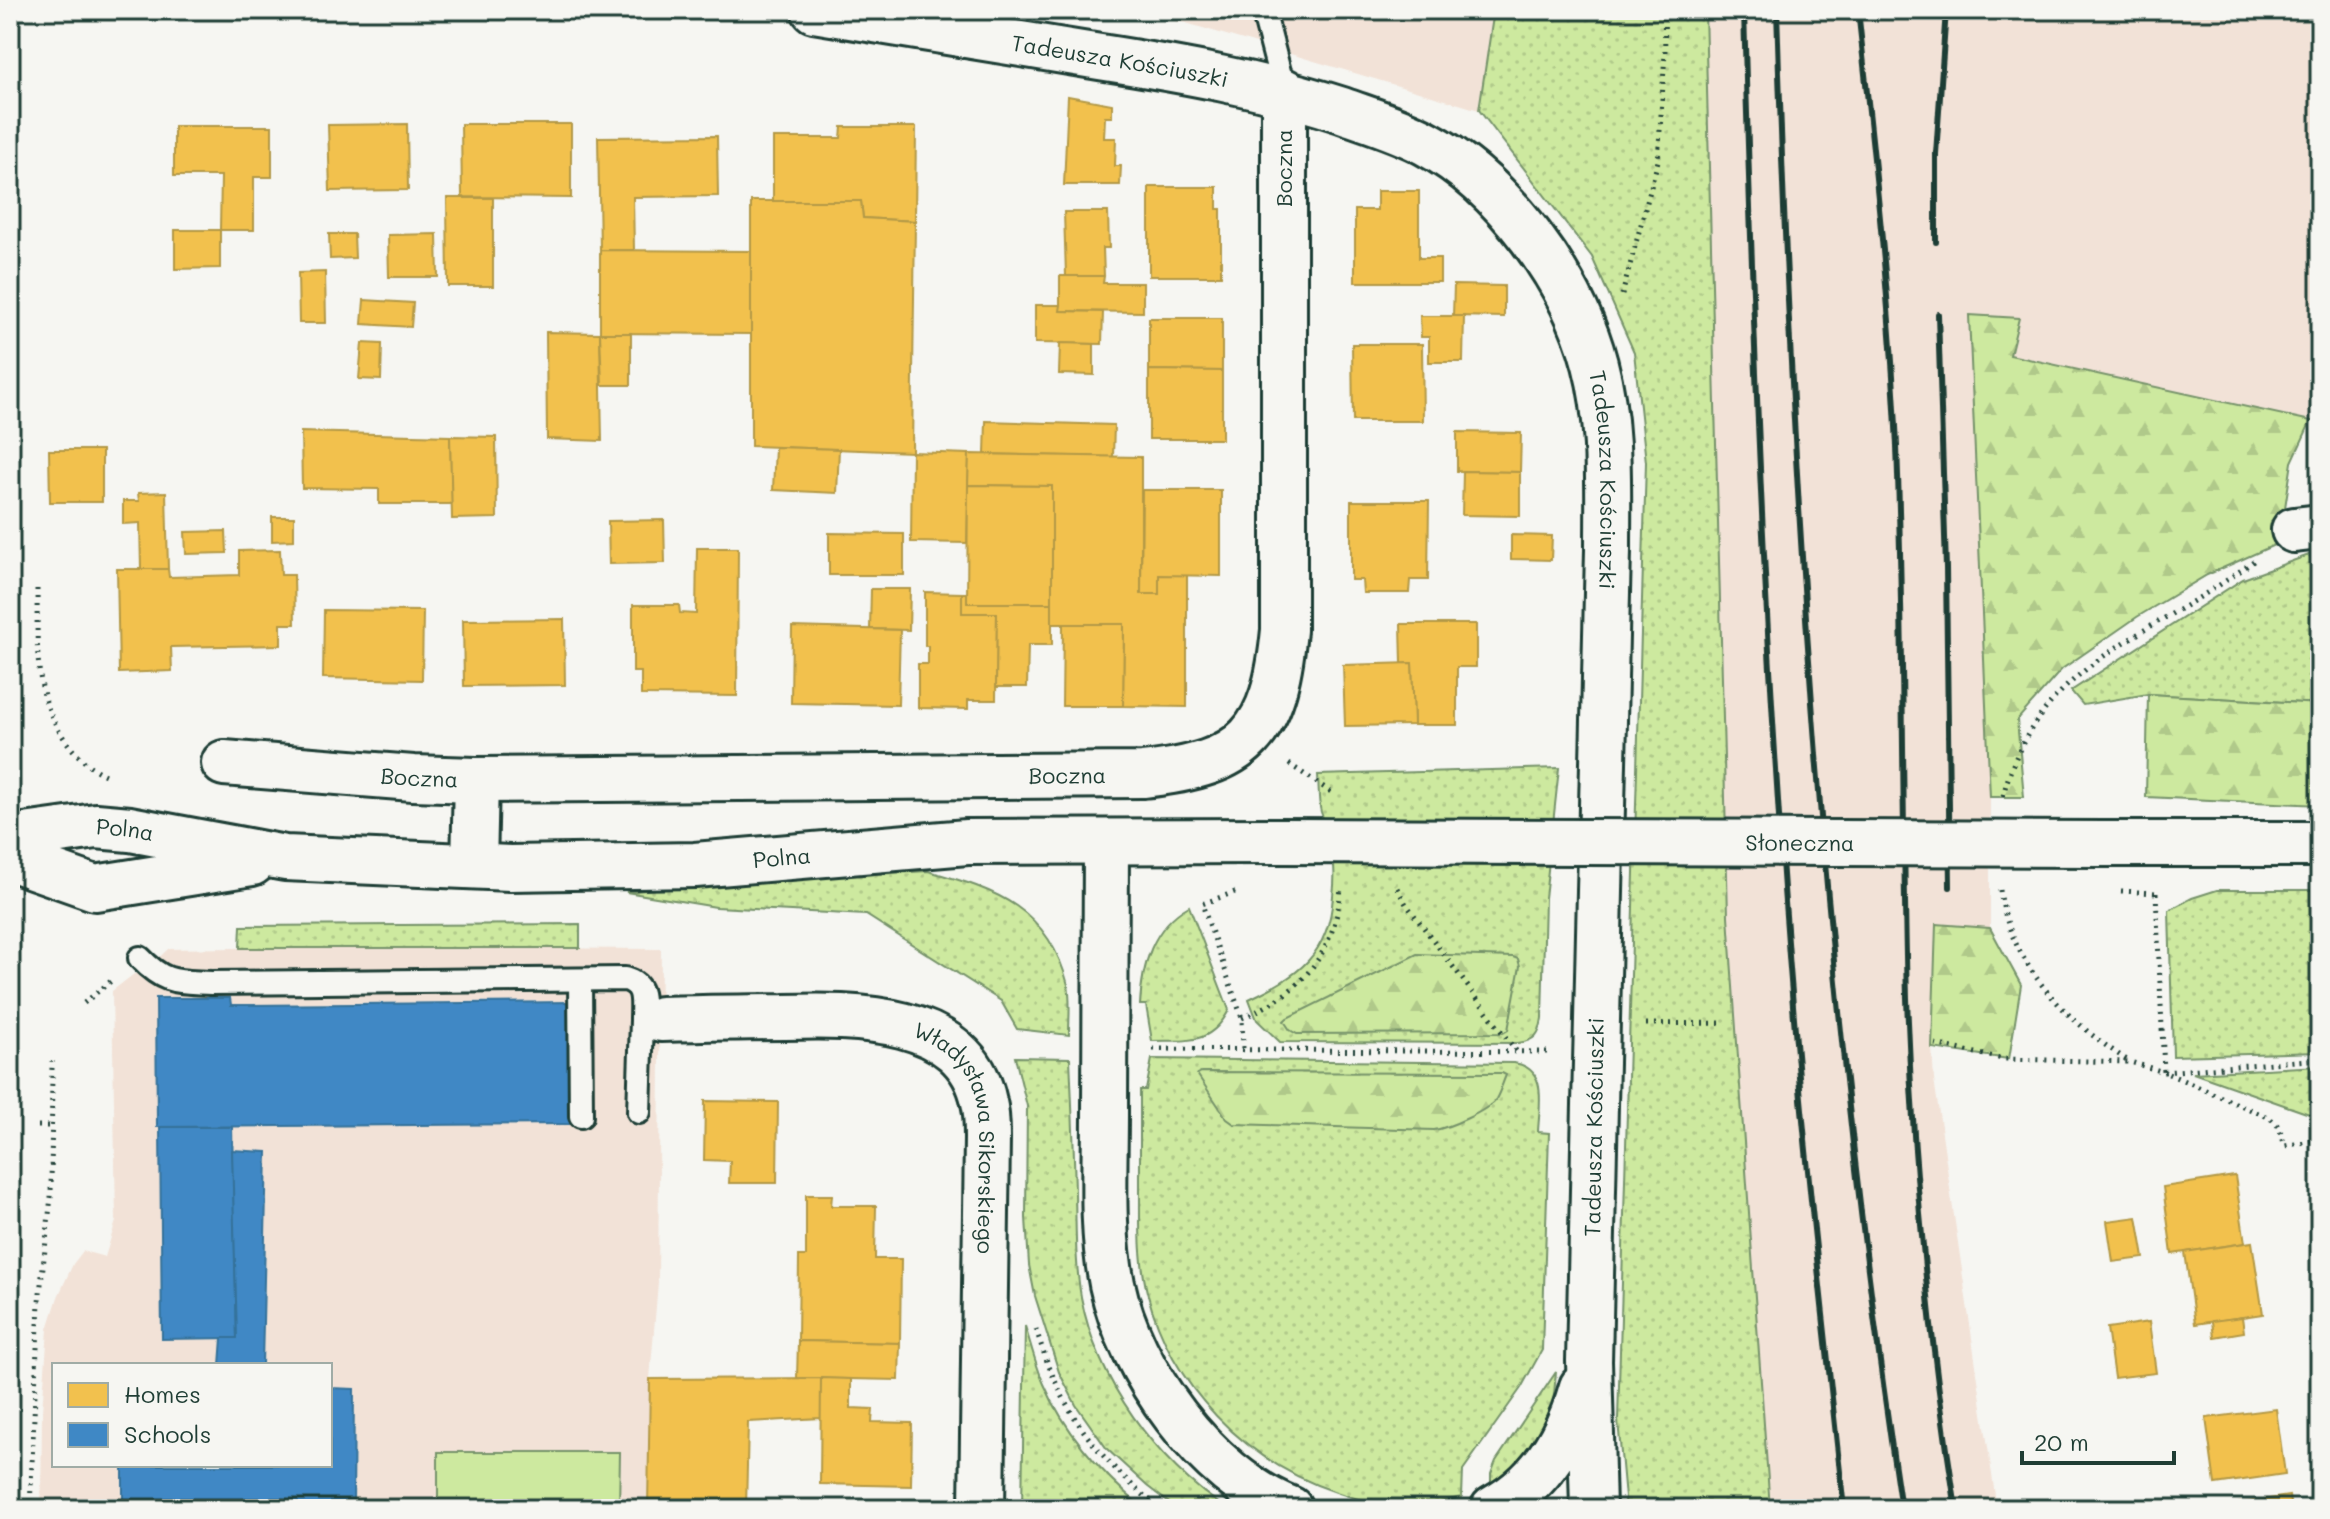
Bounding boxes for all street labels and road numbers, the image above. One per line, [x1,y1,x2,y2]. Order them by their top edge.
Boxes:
street label: Tadeusza Kościuszki [1009,28,1231,94]
street label: Boczna [1269,129,1298,207]
street label: Tadeusza Kościuszki [1583,368,1623,590]
street label: Boczna [379,760,459,793]
street label: Boczna [1028,760,1106,790]
street label: Polna [95,811,156,847]
street label: Słoneczna [1745,828,1855,857]
street label: Polna [752,840,812,874]
street label: Władysława Sikorskiego [910,1015,1002,1254]
street label: Tadeusza Kościuszki [1577,1017,1610,1237]

